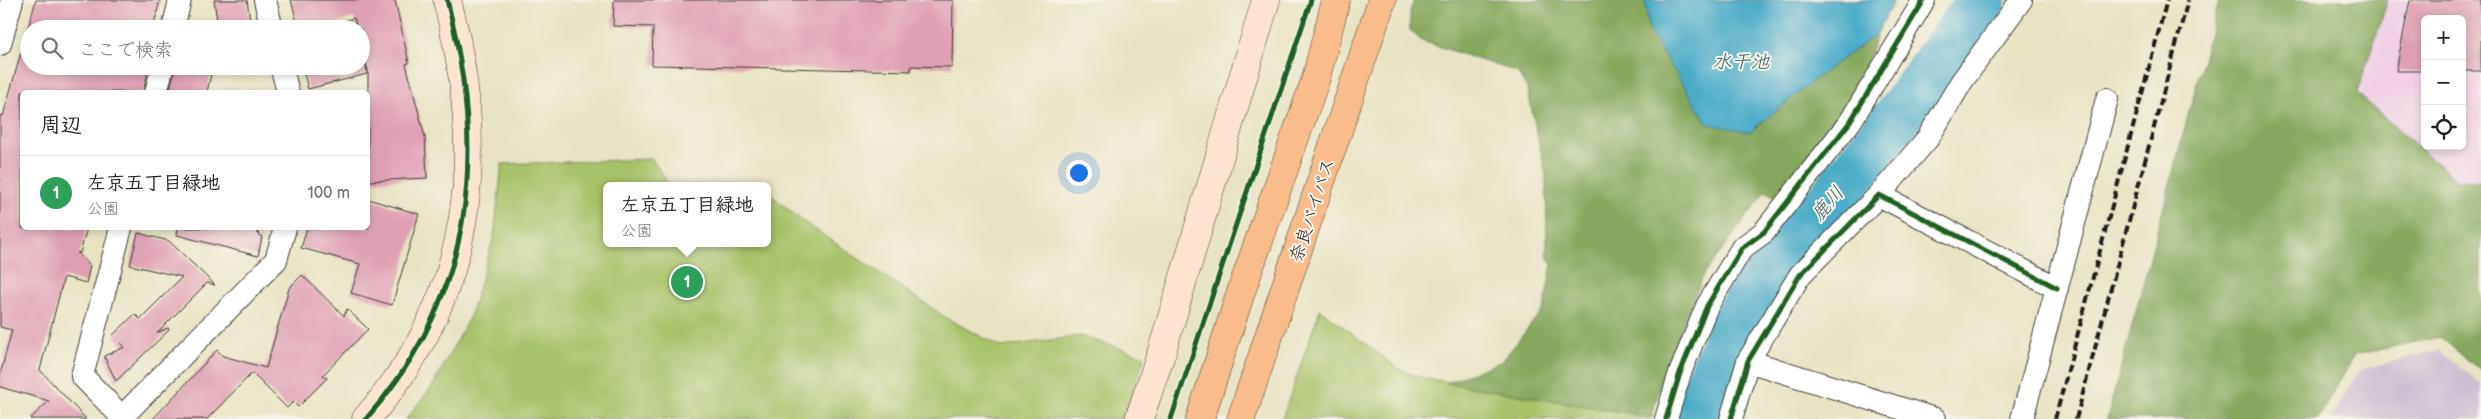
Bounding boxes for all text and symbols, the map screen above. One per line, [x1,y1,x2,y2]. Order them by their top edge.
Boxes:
map controls [2421,15,2466,150]
button: + [2421,15,2466,60]
search box [20,20,370,75]
icon: search [38,34,66,62]
text: ここで検索 [78,39,173,62]
water label: 水干池 [1712,51,1770,74]
button: − [2421,60,2466,105]
button: locate [2421,105,2466,150]
text: 周辺 [40,113,82,138]
street label: 奈良バイパス [1286,156,1339,265]
your location [1066,160,1092,186]
text: 左京五丁目緑地 [87,172,220,195]
popup [603,182,771,247]
water label: 鹿川 [1807,182,1849,226]
text: 1 [53,184,59,203]
text: 100 m [307,184,350,203]
text: 左京五丁目緑地 [620,194,754,217]
text: 公園 [87,200,119,219]
text: 公園 [620,222,653,241]
pin: 1 [671,263,703,301]

